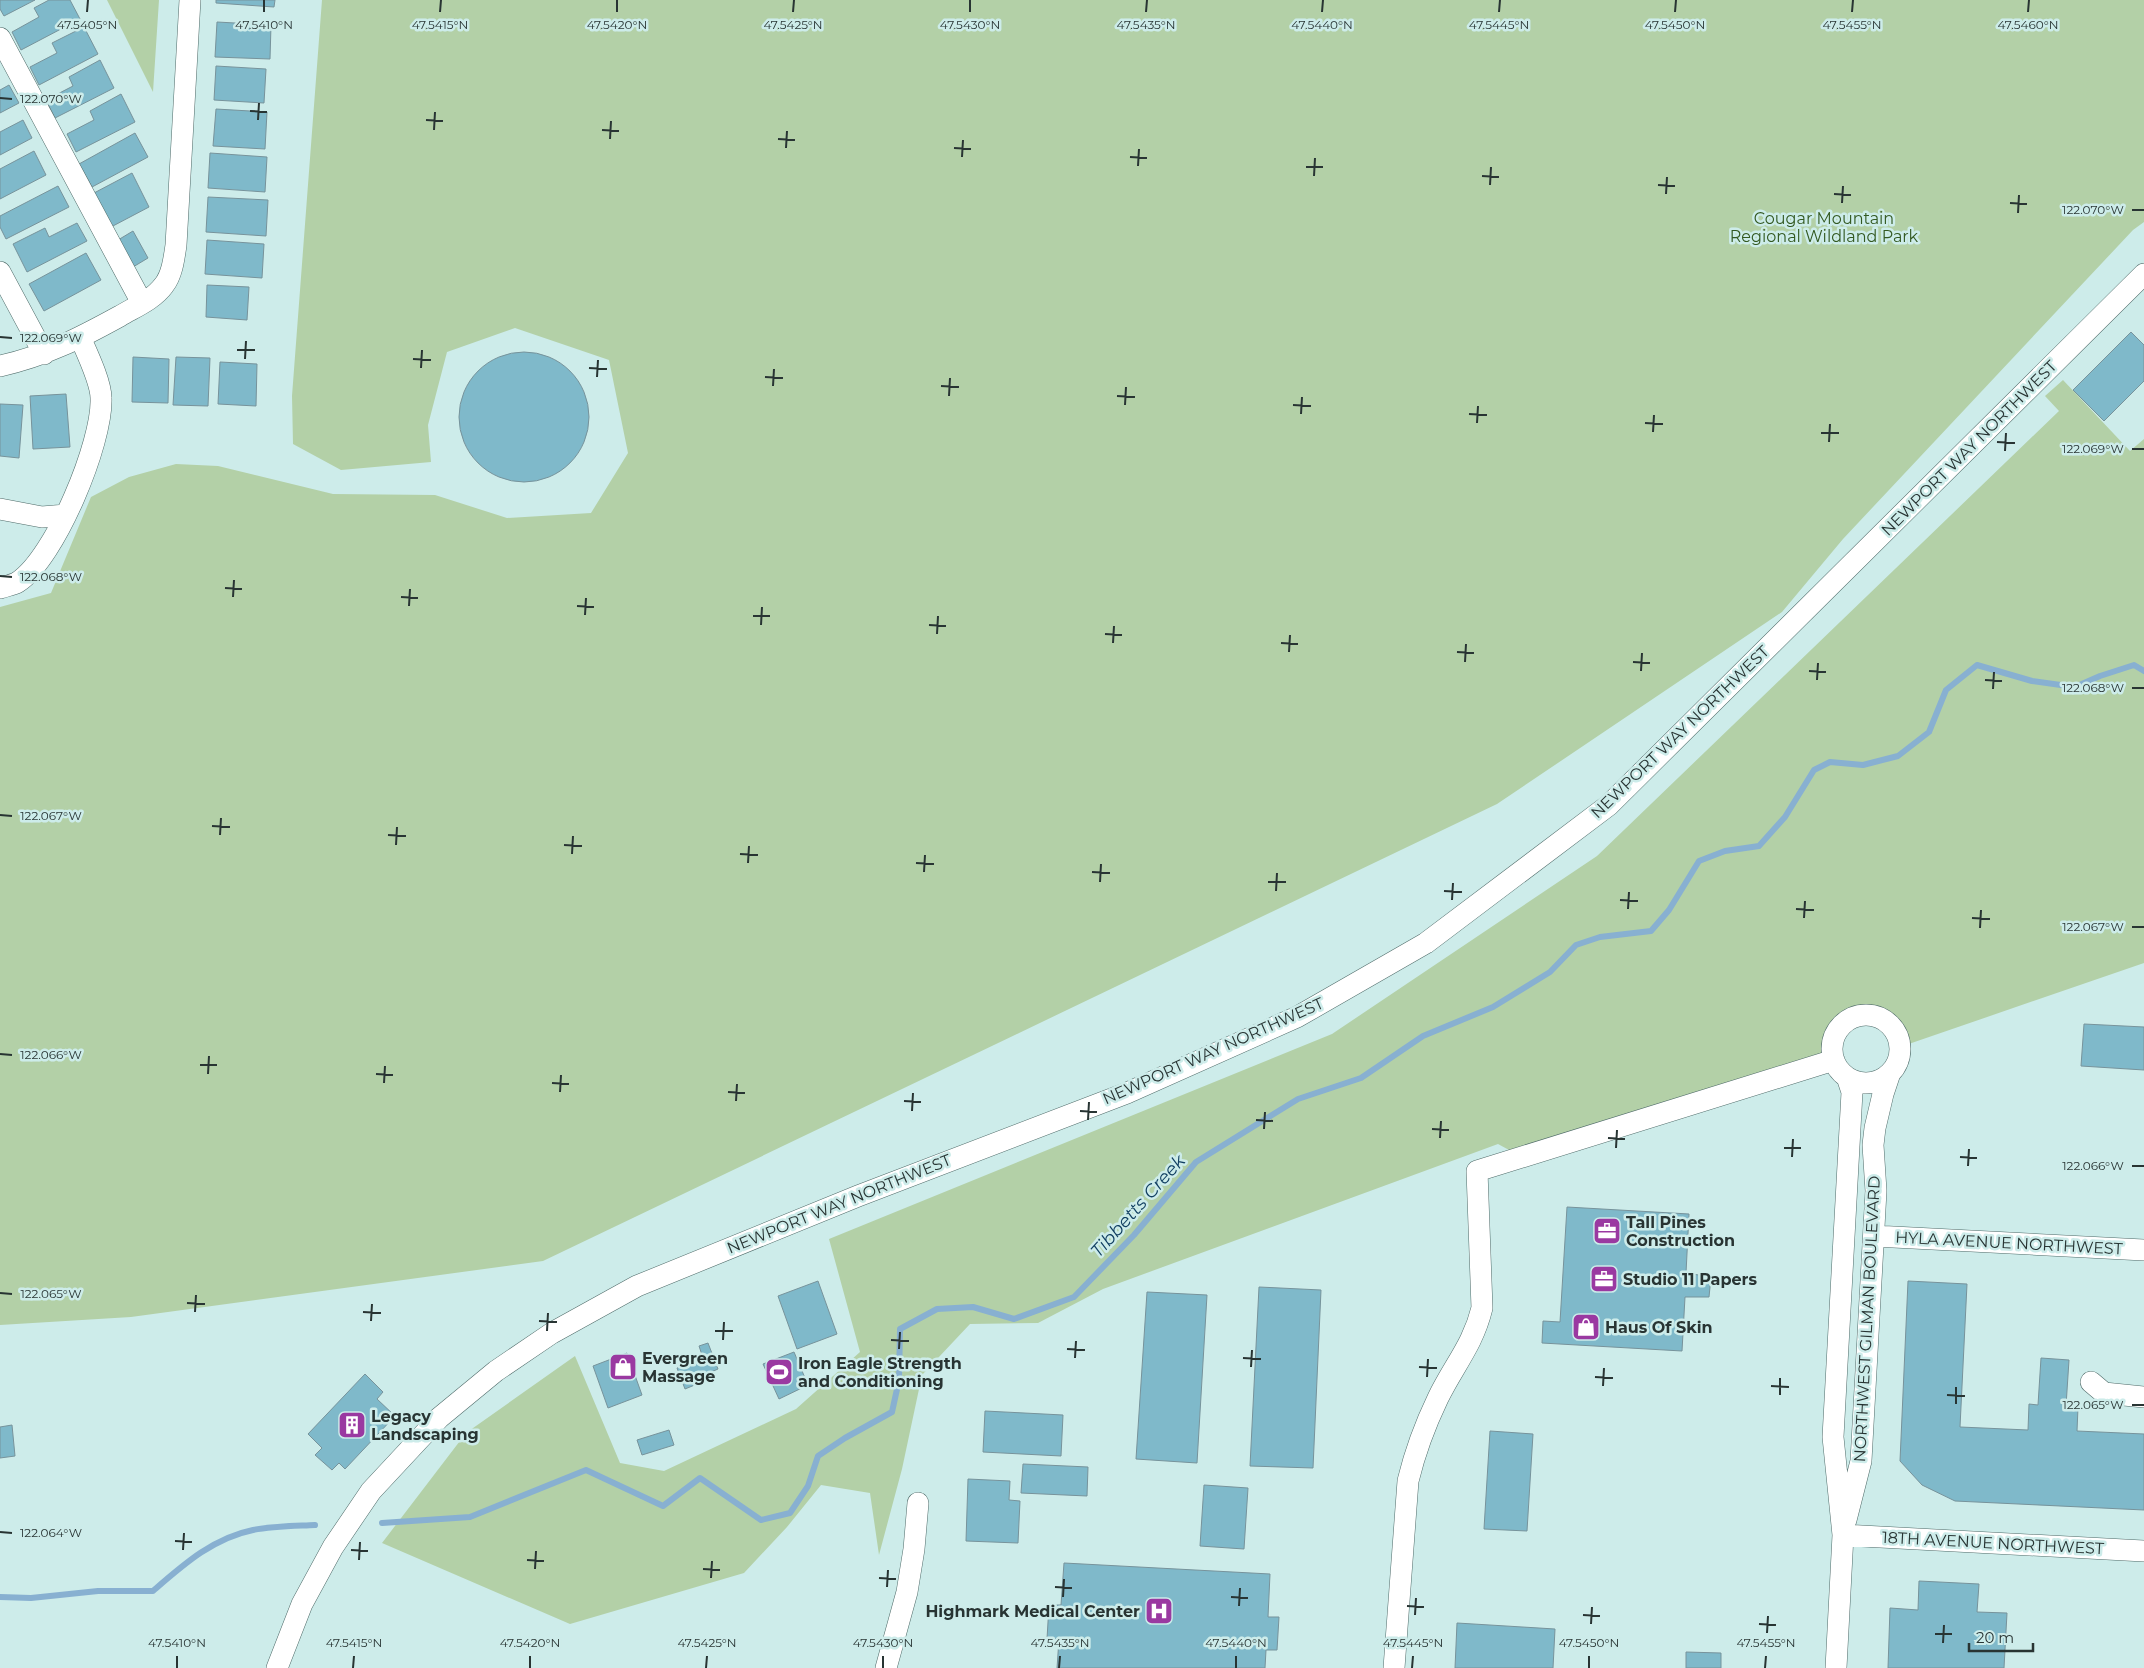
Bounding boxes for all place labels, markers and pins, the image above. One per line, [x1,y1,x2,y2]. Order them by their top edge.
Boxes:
place label: Tall Pines Construction [1626,1213,1735,1250]
office icon: Tall Pines Construction [1592,1216,1622,1246]
office icon: Studio 11 Papers [1589,1264,1619,1294]
place label: Studio 11 Papers [1623,1270,1758,1289]
shop icon: Haus Of Skin [1571,1312,1601,1342]
place label: Haus Of Skin [1605,1318,1713,1337]
place label: Evergreen Massage [642,1349,728,1386]
shop icon: Evergreen Massage [608,1352,638,1382]
place label: Iron Eagle Strength and Conditioning [798,1354,962,1391]
sports icon: Iron Eagle Strength and Conditioning [764,1357,794,1387]
place label: Legacy Landscaping [371,1407,479,1444]
building icon: Legacy Landscaping [337,1410,367,1440]
hospital icon: Highmark Medical Center [1144,1596,1174,1626]
place label: Highmark Medical Center [925,1602,1140,1621]

